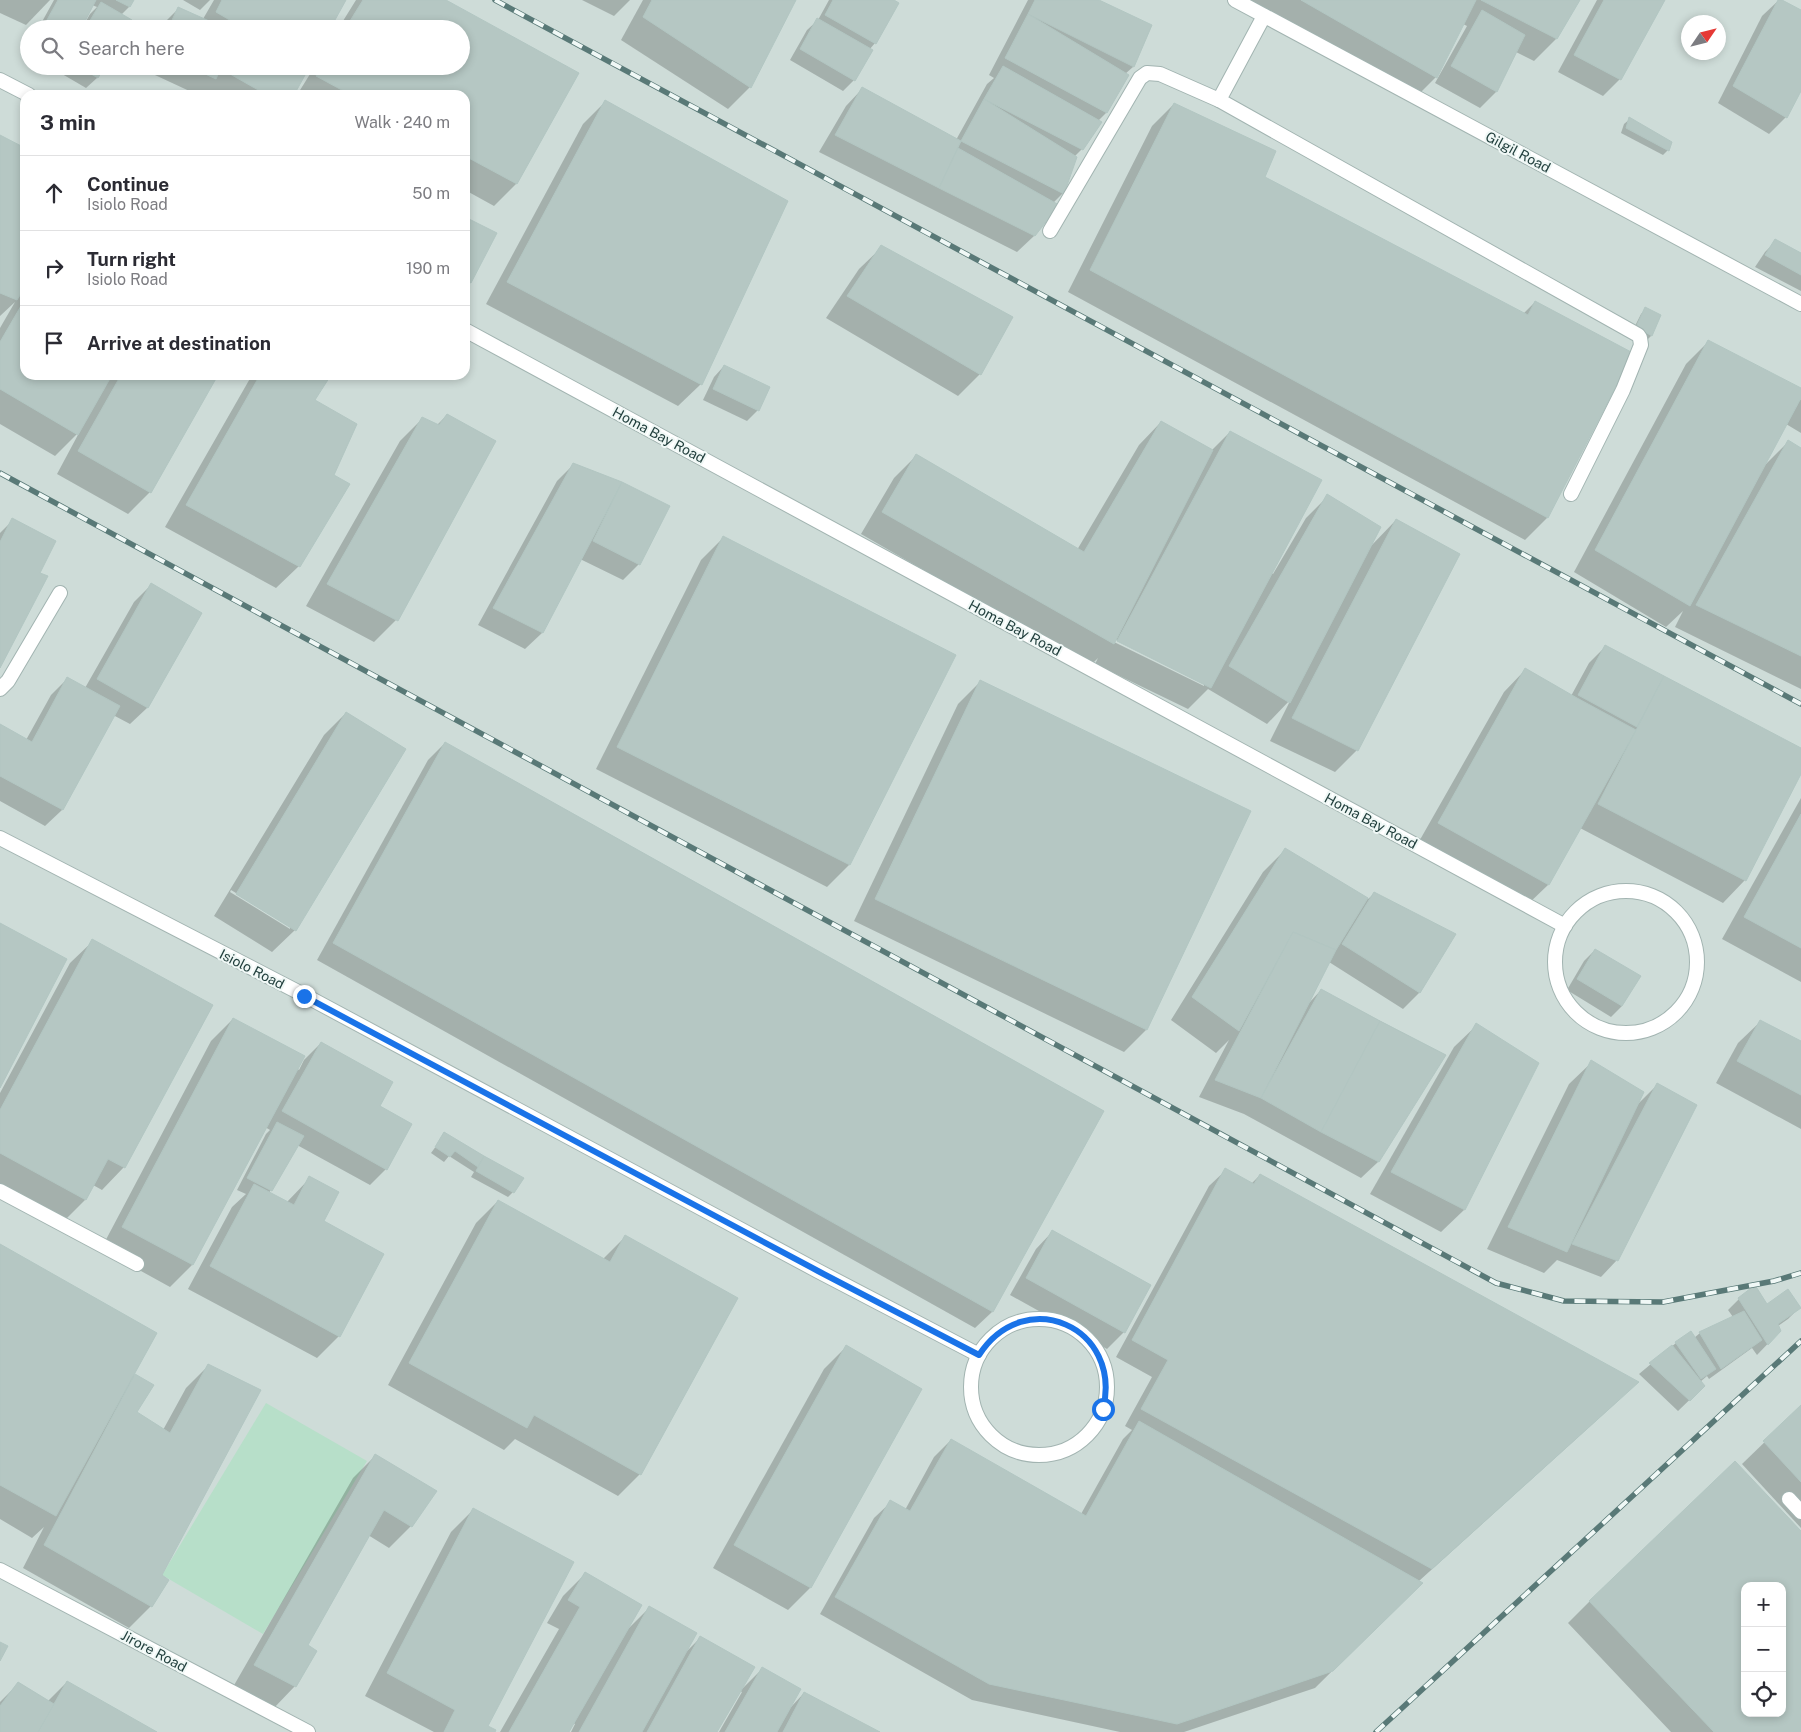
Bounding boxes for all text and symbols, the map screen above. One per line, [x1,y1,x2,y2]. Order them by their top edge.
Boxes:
north arrow [1681,15,1726,60]
search box [20,20,470,75]
icon: search [38,34,66,62]
text: Search here [78,37,185,59]
text: 3 min [40,110,96,135]
text: Walk · 240 m [354,113,450,132]
street label: Gilgil Road [1483,128,1553,176]
text: Continue [87,173,169,195]
icon: ahead [40,179,68,207]
text: 50 m [412,184,450,203]
text: Isiolo Road [87,195,168,214]
text: Turn right [87,248,176,270]
icon: right [40,254,68,282]
text: 190 m [406,259,450,278]
text: Isiolo Road [87,270,168,289]
icon: arrive [40,329,68,357]
text: Arrive at destination [87,332,271,354]
street label: Homa Bay Road [610,404,708,466]
street label: Homa Bay Road [966,597,1064,659]
street label: Homa Bay Road [1322,790,1420,852]
street label: Isiolo Road [217,946,287,992]
route end [293,985,316,1008]
route start [1092,1398,1115,1421]
map controls [1741,1582,1786,1717]
button: + [1741,1582,1786,1627]
street label: Jirore Road [118,1627,190,1675]
button: − [1741,1627,1786,1672]
button: locate [1741,1672,1786,1717]

